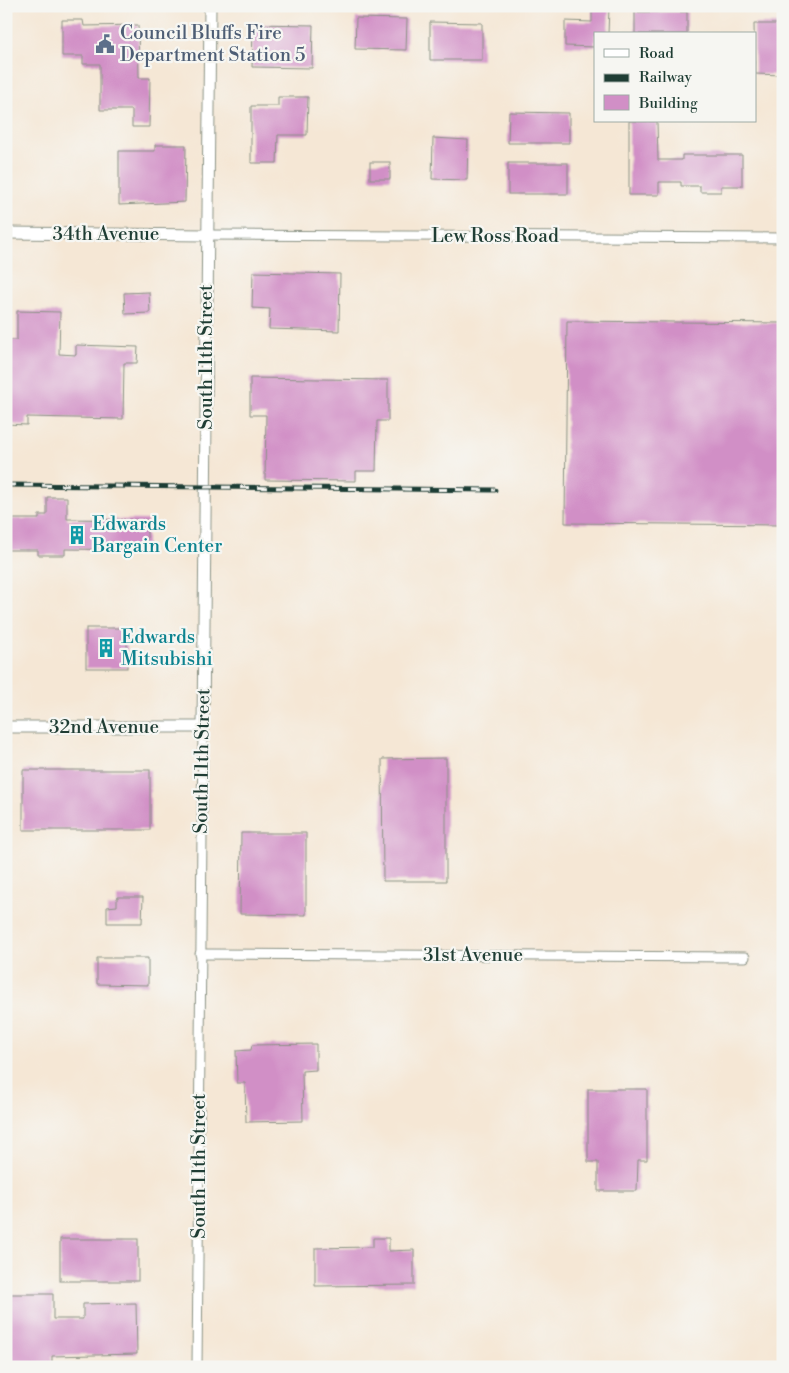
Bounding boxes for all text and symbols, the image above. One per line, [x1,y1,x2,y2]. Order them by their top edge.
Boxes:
place label: Council Bluffs Fire Department Station 5 [120,21,306,67]
legend [594,32,756,122]
public building icon: Council Bluffs Fire Department Station 5 [94,33,116,55]
text: Road [639,44,674,63]
text: Railway [639,68,693,87]
text: Building [638,94,698,113]
street label: 34th Avenue [53,222,159,246]
street label: Lew Ross Road [431,224,559,248]
street label: South 11th Street [194,284,218,430]
place label: Edwards Bargain Center [91,512,222,558]
building icon: Edwards Bargain Center [66,524,88,546]
place label: Edwards Mitsubishi [121,625,213,671]
building icon: Edwards Mitsubishi [95,637,117,659]
street label: South 11th Street [189,688,215,834]
street label: 32nd Avenue [49,715,159,739]
street label: 31st Avenue [423,943,523,967]
street label: South 11th Street [187,1093,211,1239]

